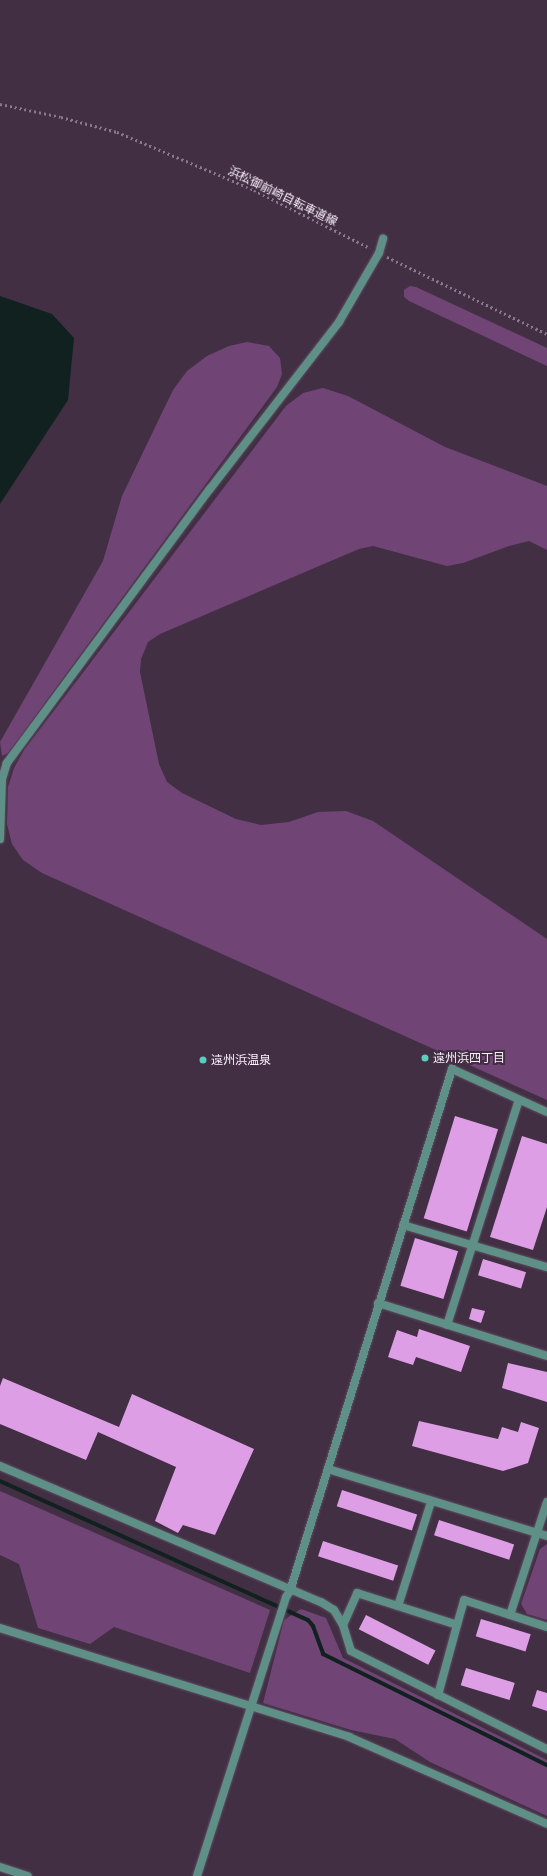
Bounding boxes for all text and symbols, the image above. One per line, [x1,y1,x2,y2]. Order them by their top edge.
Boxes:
street label: 浜松御前崎自転車道線 [226,163,340,229]
place label: 遠州浜四丁目 [433,1051,505,1065]
place label: 遠州浜温泉 [211,1053,271,1067]
marker: 遠州浜四丁目 [420,1053,430,1063]
marker: 遠州浜温泉 [198,1055,208,1065]

